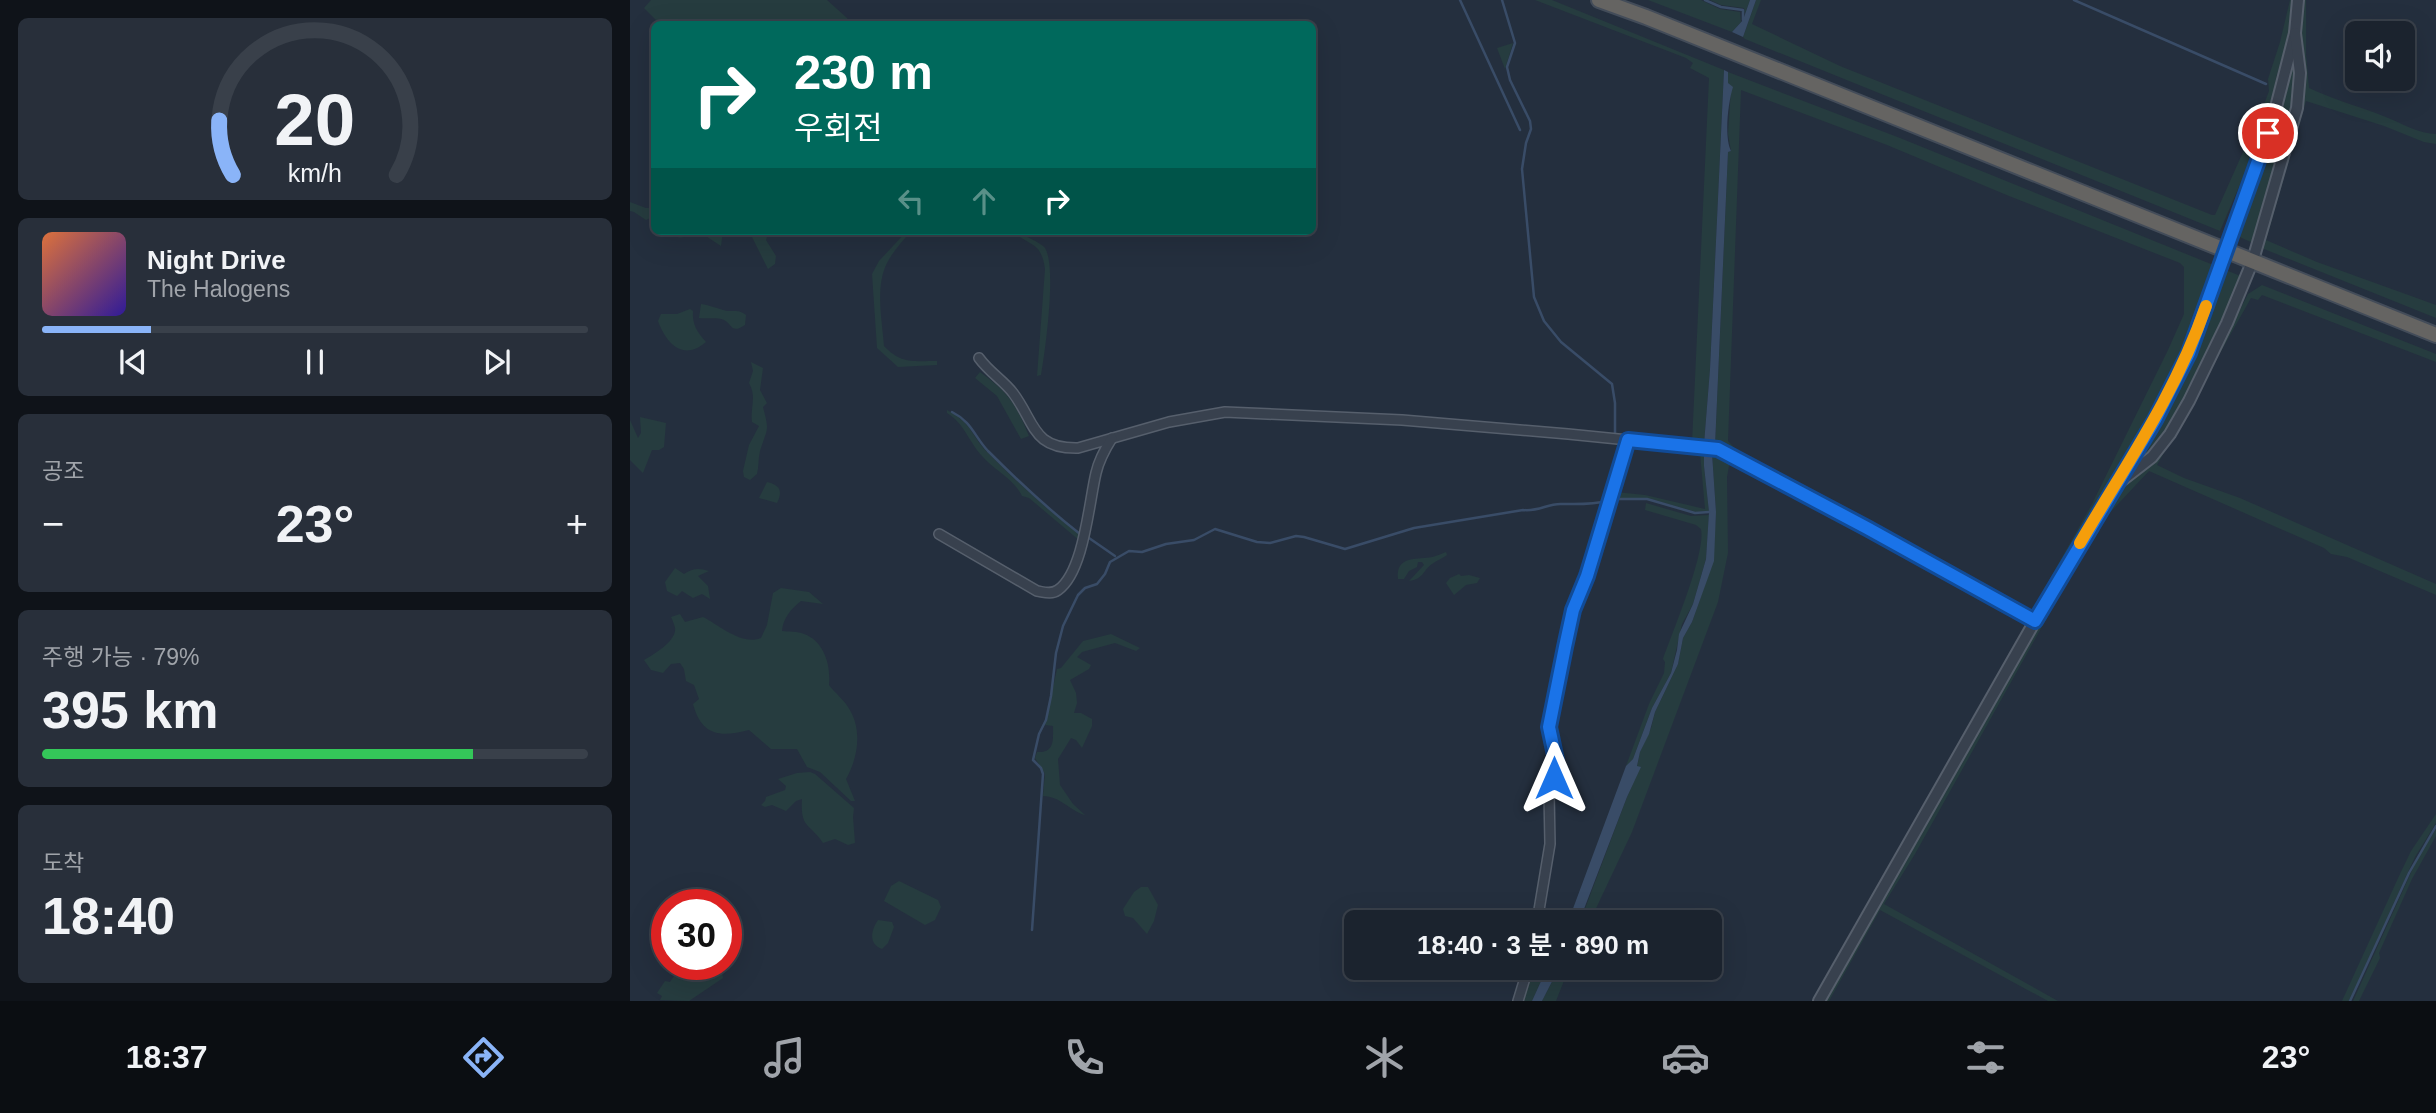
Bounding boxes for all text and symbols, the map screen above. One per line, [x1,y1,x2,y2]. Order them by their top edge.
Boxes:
map controls [2345,21,2415,91]
button: sound [2345,21,2415,91]
text: 230 m [794,45,933,99]
icon: right [679,49,770,140]
text: 20 [275,79,355,160]
pin [2238,103,2298,163]
text: 우회전 [794,110,882,146]
icon: arrive [2249,114,2287,152]
text: km/h [288,159,342,187]
icon: left [892,182,930,220]
icon: ahead [965,182,1003,220]
icon: right [1038,182,1076,220]
text: Night Drive [147,245,286,275]
text: The Halogens [147,276,290,302]
icon: previous [114,343,152,381]
icon: pause [296,343,334,381]
icon: next [478,343,516,381]
text: 공조 [42,458,84,484]
text: 23° [276,495,354,553]
text: − [42,503,64,545]
text: + [566,503,588,545]
text: 주행 가능 · 79% [42,644,200,670]
text: 395 km [42,681,218,739]
position arrow [1517,741,1591,815]
text: 도착 [42,850,84,876]
text: 18:40 [42,887,175,945]
speed limit sign: 30 [651,889,742,980]
text: 18:40 · 3 분 · 890 m [1417,930,1649,960]
icon: directions [459,1033,508,1082]
icon: music [760,1033,809,1082]
icon: phone [1060,1033,1109,1082]
icon: climate [1360,1033,1409,1082]
icon: car [1661,1033,1710,1082]
icon: filters [1961,1033,2010,1082]
text: 18:37 [126,1039,208,1075]
text: 23° [2262,1039,2310,1075]

